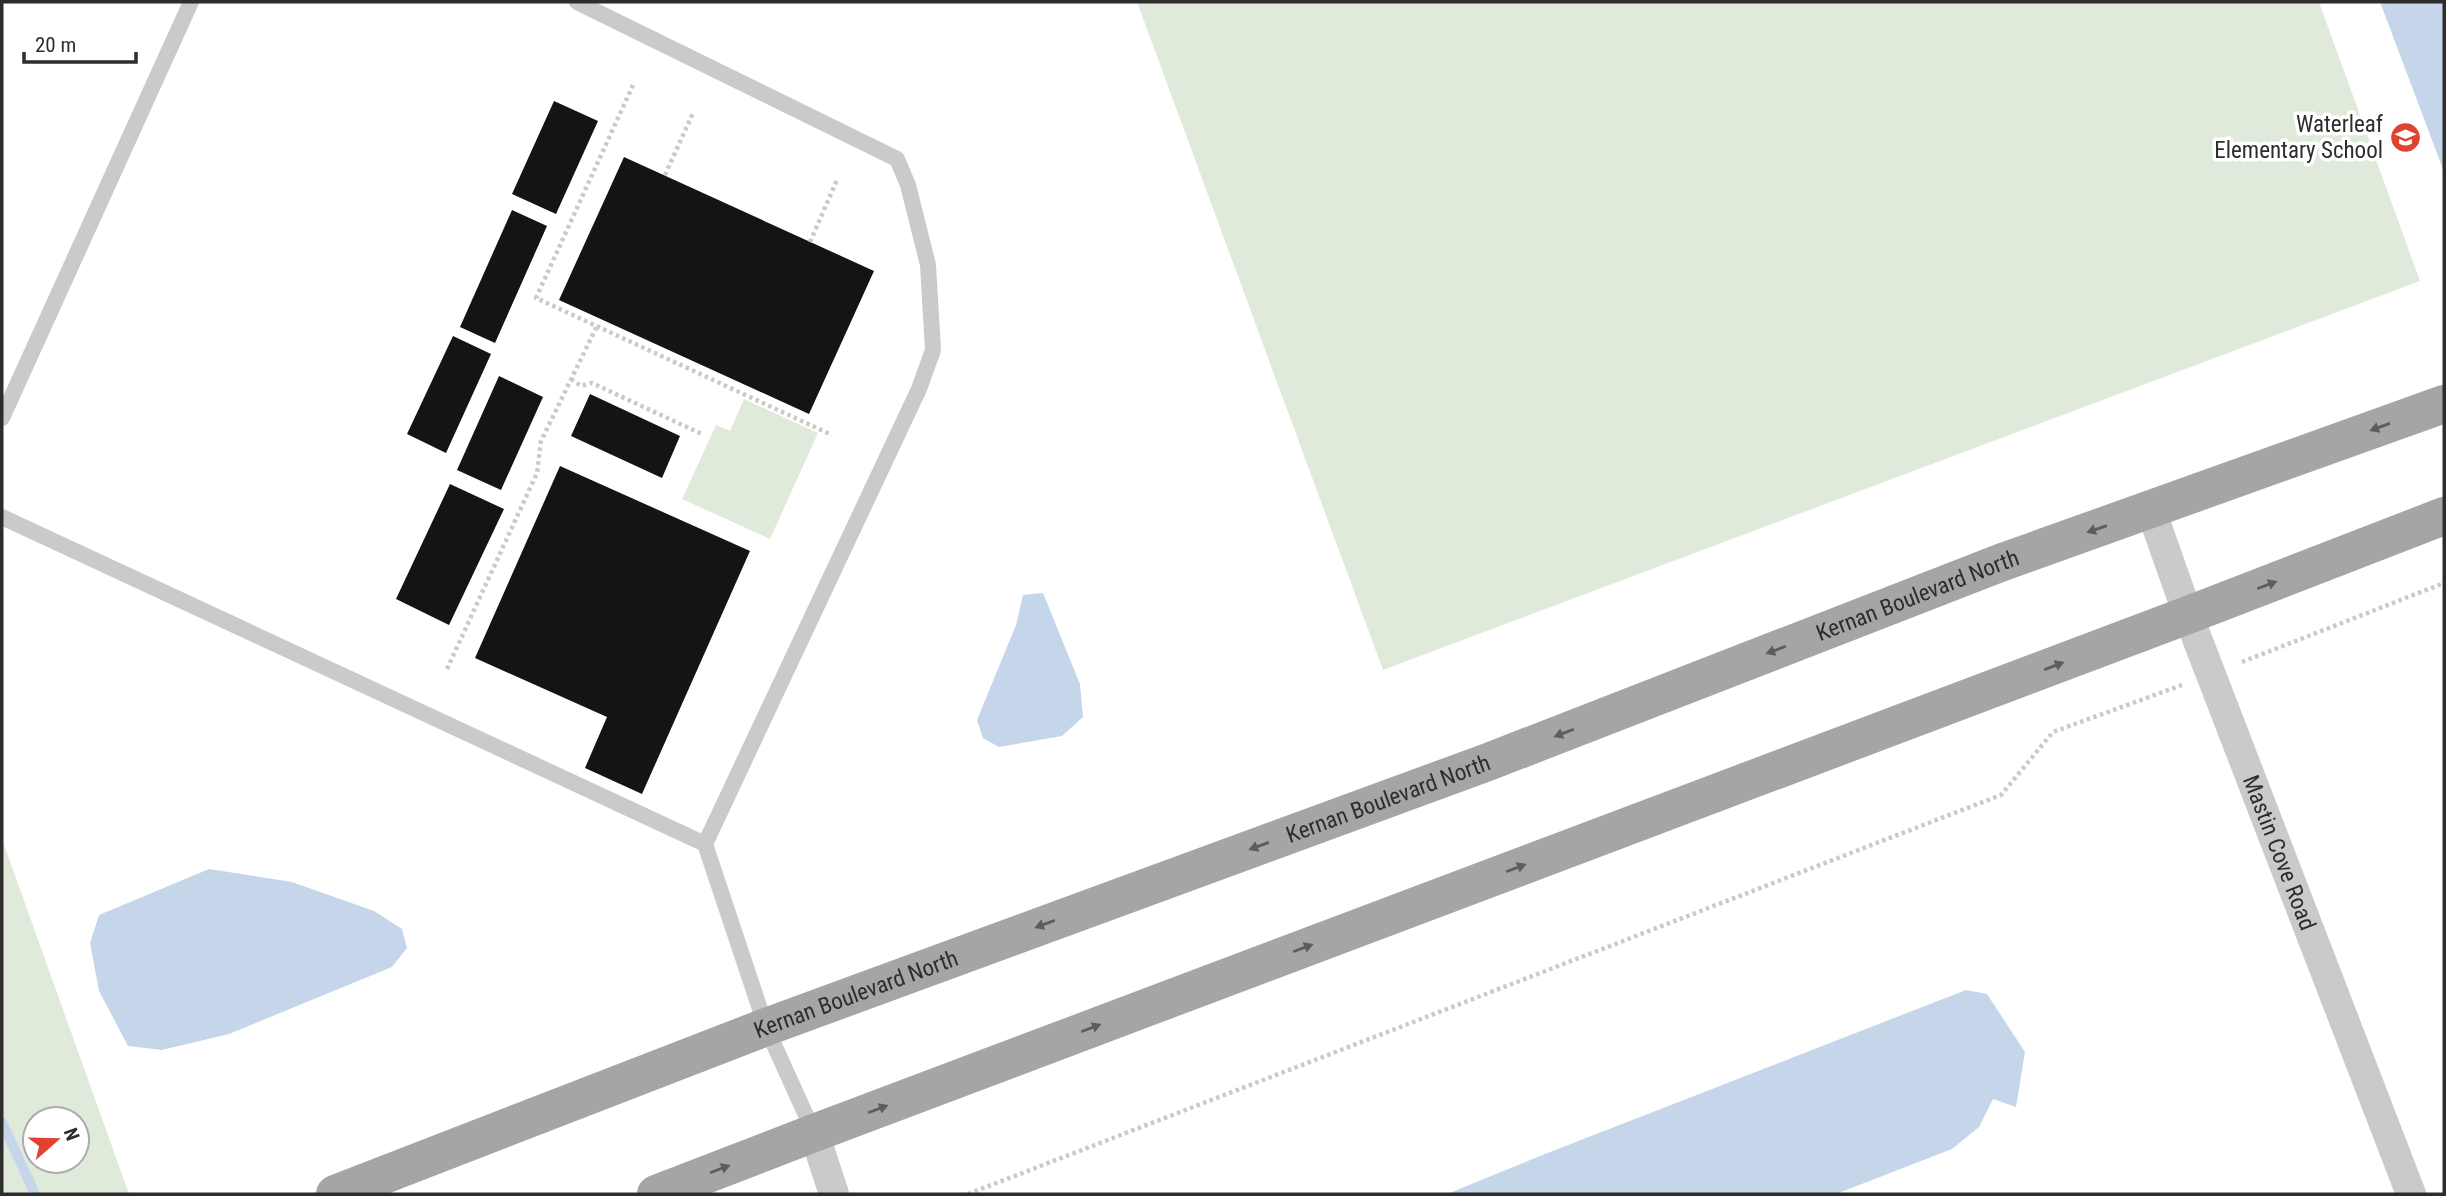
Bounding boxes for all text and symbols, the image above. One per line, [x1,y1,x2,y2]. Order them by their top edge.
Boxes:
scale bar [24,21,136,65]
text: 20 m [35,33,76,57]
place label: Waterleaf Elementary School [2214,111,2384,164]
school or university icon: Waterleaf Elementary School [2389,120,2423,154]
one-way arrow [2370,422,2391,433]
one-way arrow [2086,524,2107,535]
street label: Kernan Boulevard North [1812,544,2022,647]
one-way arrow [2257,579,2278,590]
one-way arrow [1766,645,1787,656]
one-way arrow [2044,660,2065,671]
one-way arrow [1553,727,1574,738]
street label: Kernan Boulevard North [1282,749,1494,848]
street label: Mastin Cove Road [2237,771,2322,934]
one-way arrow [1248,841,1269,852]
one-way arrow [1506,862,1527,873]
one-way arrow [1035,919,1056,930]
one-way arrow [1293,943,1314,954]
street label: Kernan Boulevard North [750,944,962,1044]
one-way arrow [1080,1023,1101,1034]
one-way arrow [867,1103,888,1114]
north arrow [21,1105,91,1175]
text: N [59,1125,84,1144]
one-way arrow [710,1164,731,1175]

